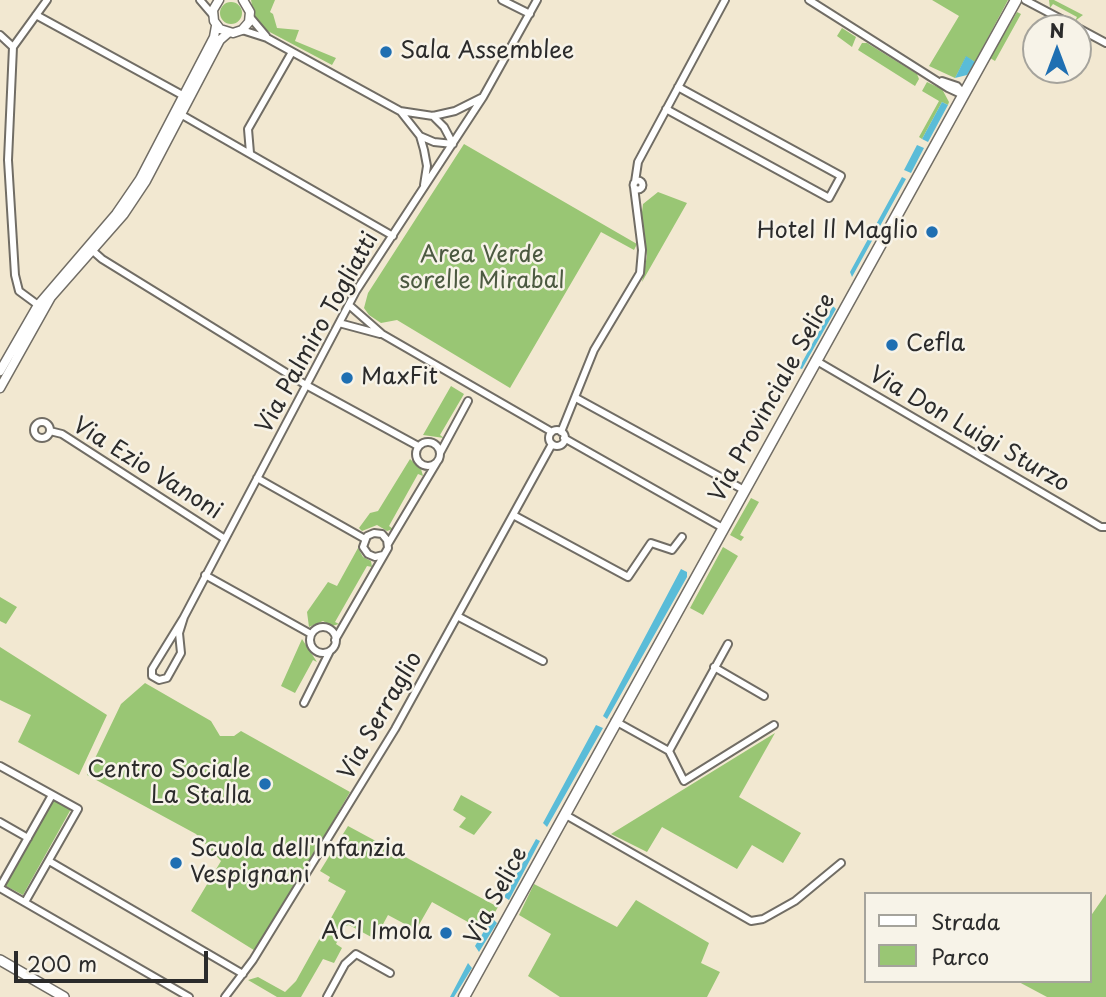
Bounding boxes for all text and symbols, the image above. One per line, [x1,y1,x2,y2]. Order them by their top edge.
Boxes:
north arrow [1022,14,1092,84]
text: N [1049,16,1065,44]
place label: Sala Assemblee [400,38,574,66]
marker: Sala Assemblee [378,44,394,60]
place label: Hotel Il Maglio [757,218,918,246]
marker: Hotel Il Maglio [924,224,940,240]
street label: Via Palmiro Togliatti [251,228,385,438]
park label: Area Verde sorelle Mirabal [399,242,565,296]
street label: Via Provinciale Selice [704,289,842,507]
place label: Cefla [906,331,965,359]
marker: Cefla [884,337,900,353]
street label: Via Don Luigi Sturzo [864,361,1074,499]
place label: MaxFit [361,364,438,392]
marker: MaxFit [339,370,355,386]
street label: Via Ezio Vanoni [67,412,227,526]
street label: Via Serraglio [333,647,429,785]
place label: Centro Sociale La Stalla [87,757,251,811]
marker: Centro Sociale La Stalla [257,776,273,792]
place label: Scuola dell'Infanzia Vespignani [190,836,405,890]
street label: Via Selice [460,843,534,949]
marker: Scuola dell'Infanzia Vespignani [168,855,184,871]
legend [864,892,1092,983]
text: Strada [931,905,1000,937]
place label: ACI Imola [321,919,432,947]
marker: ACI Imola [438,925,454,941]
scale bar [18,937,212,981]
text: Parco [931,940,989,972]
text: 200 m [27,947,97,979]

